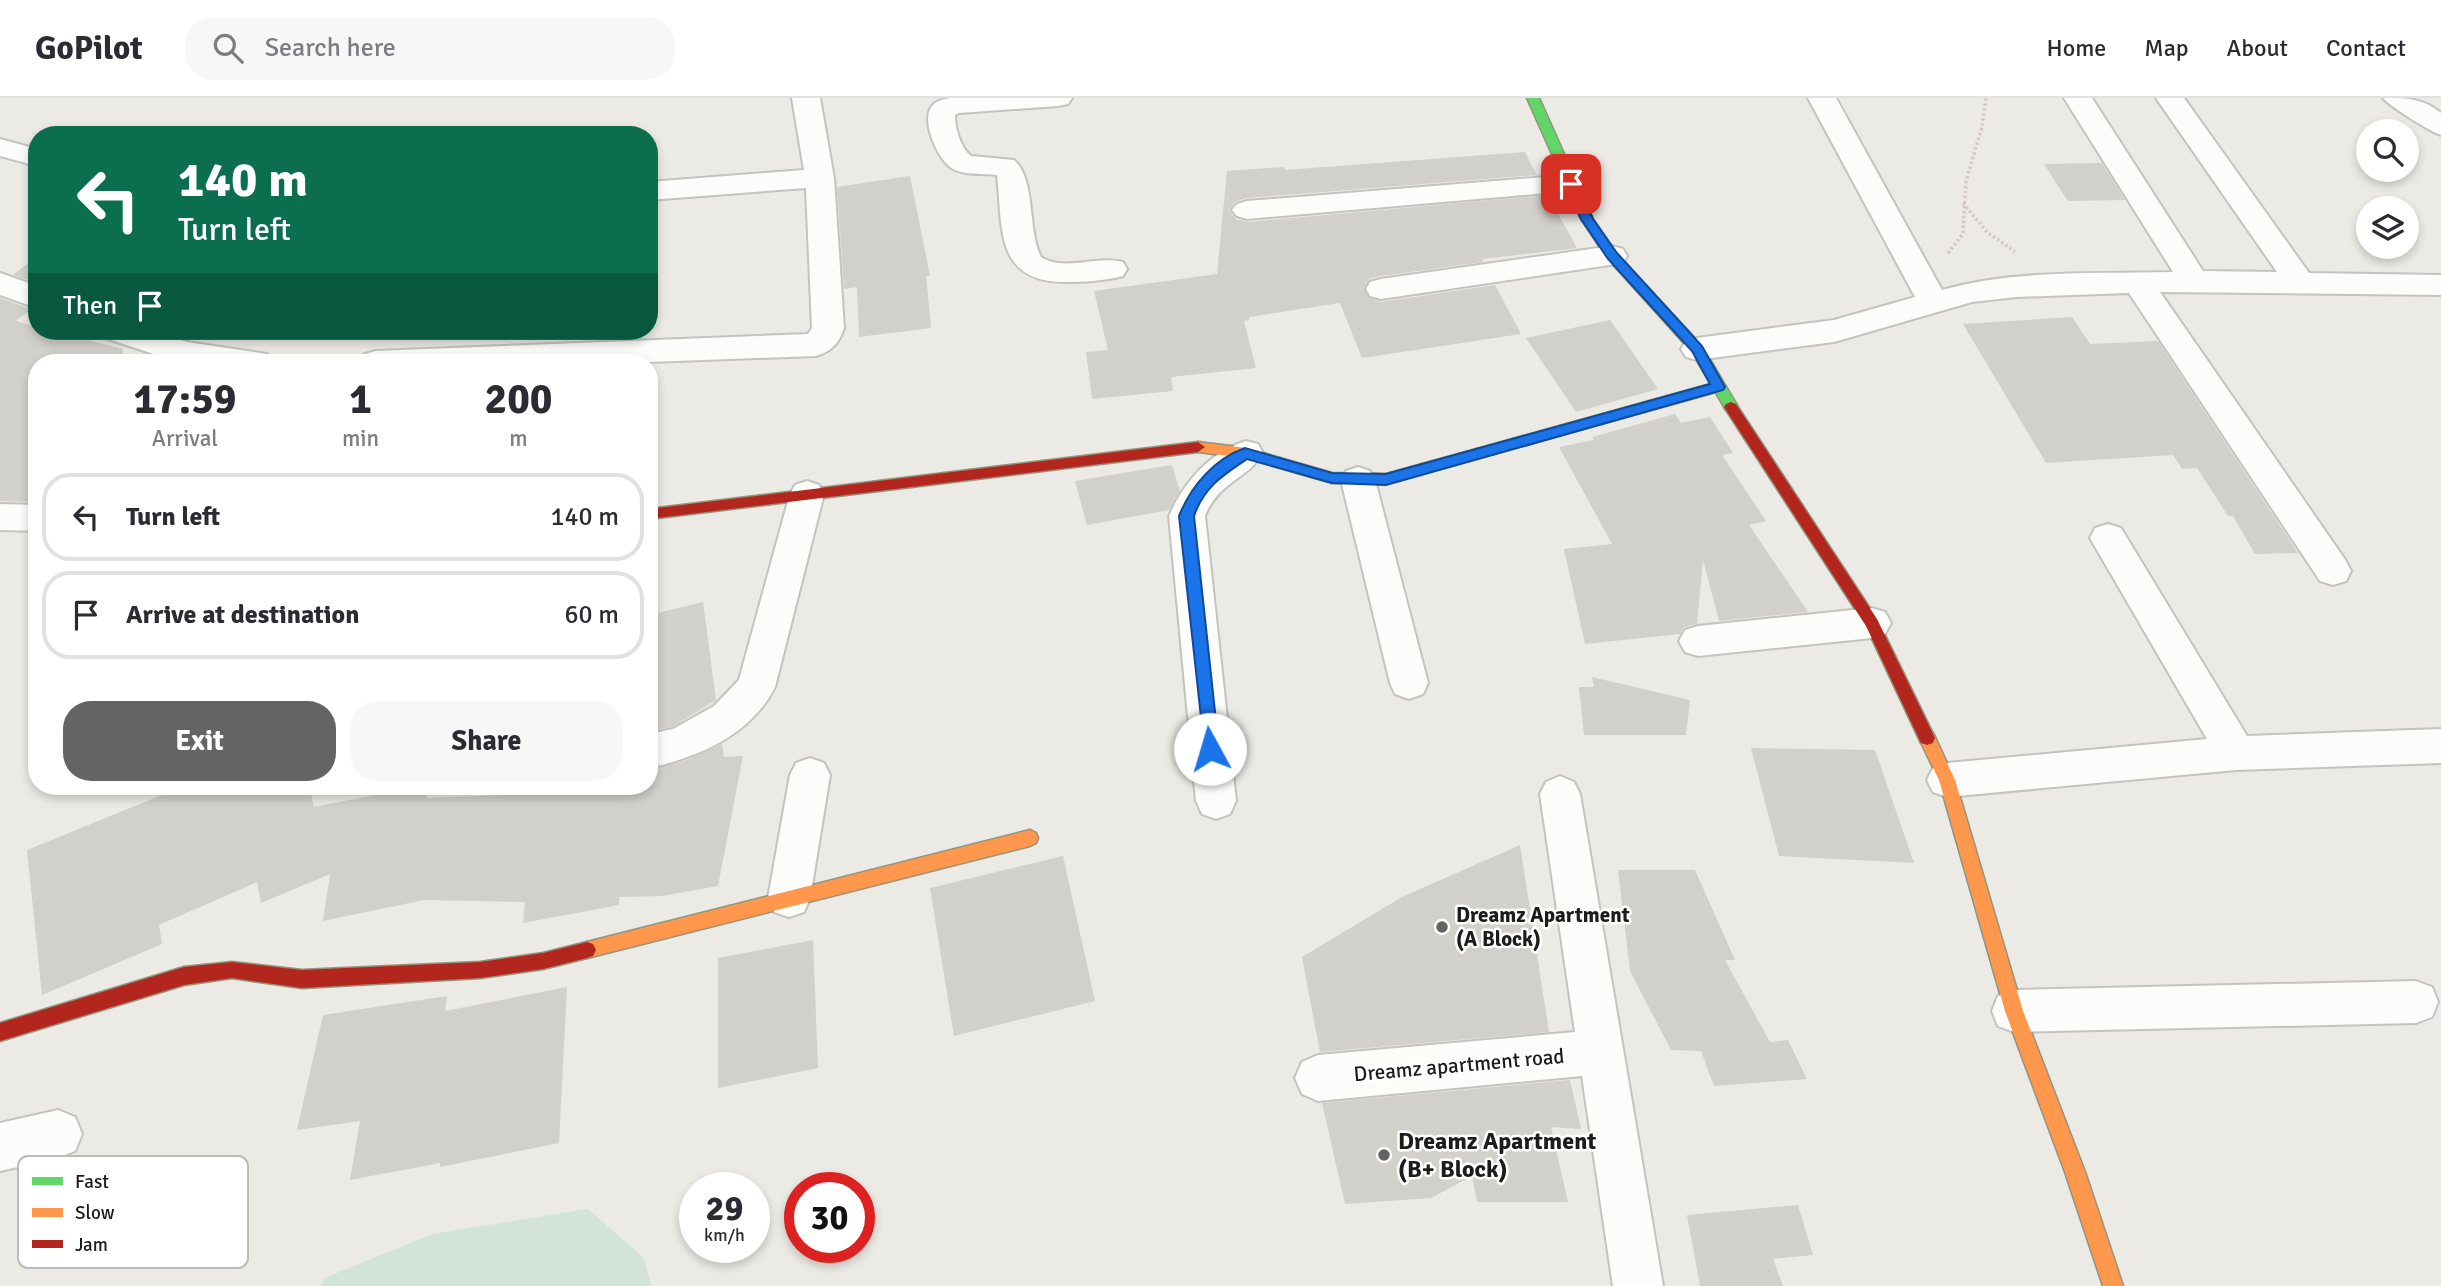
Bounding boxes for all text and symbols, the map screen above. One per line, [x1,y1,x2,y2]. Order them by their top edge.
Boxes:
search box [185,17,675,80]
text: GoPilot [35,28,143,69]
icon: search [209,29,247,67]
text: Search here [265,32,396,64]
text: Home [2046,33,2106,63]
text: Map [2144,33,2189,63]
text: About [2227,33,2288,63]
text: Contact [2326,33,2406,63]
map controls [2356,119,2419,259]
button: search [2356,119,2419,182]
text: 140 m [178,150,308,210]
icon: left [63,154,154,245]
pin [1541,154,1601,214]
icon: arrive [1552,165,1590,203]
button: layers [2356,196,2419,259]
text: Turn left [178,210,291,249]
icon: arrive [131,287,169,325]
text: Then [63,290,117,322]
text: 17:59 [133,374,237,425]
text: 1 [349,374,372,425]
text: 200 [484,374,553,425]
text: Arrival [152,424,218,453]
text: min [342,424,379,453]
text: m [509,424,528,453]
icon: left [67,498,105,536]
text: Turn left [126,501,220,533]
text: 140 m [550,501,619,533]
icon: arrive [67,596,105,634]
text: Arrive at destination [126,599,359,631]
text: 60 m [564,599,619,631]
button: Exit [63,701,336,781]
button: Share [350,701,623,781]
position arrow [1173,712,1247,786]
place label: Dreamz Apartment (A Block) [1456,902,1630,952]
marker: Dreamz Apartment (A Block) [1434,919,1450,935]
street label: Dreamz apartment road [1353,1043,1565,1087]
place label: Dreamz Apartment (B+ Block) [1398,1126,1596,1184]
marker: Dreamz Apartment (B+ Block) [1376,1147,1392,1163]
legend [18,1156,248,1268]
text: Fast [75,1170,109,1194]
speed limit sign: 30 [784,1172,875,1263]
text: 29 [706,1187,743,1230]
text: Slow [75,1201,115,1225]
text: km/h [704,1224,745,1246]
text: Jam [75,1233,108,1257]

